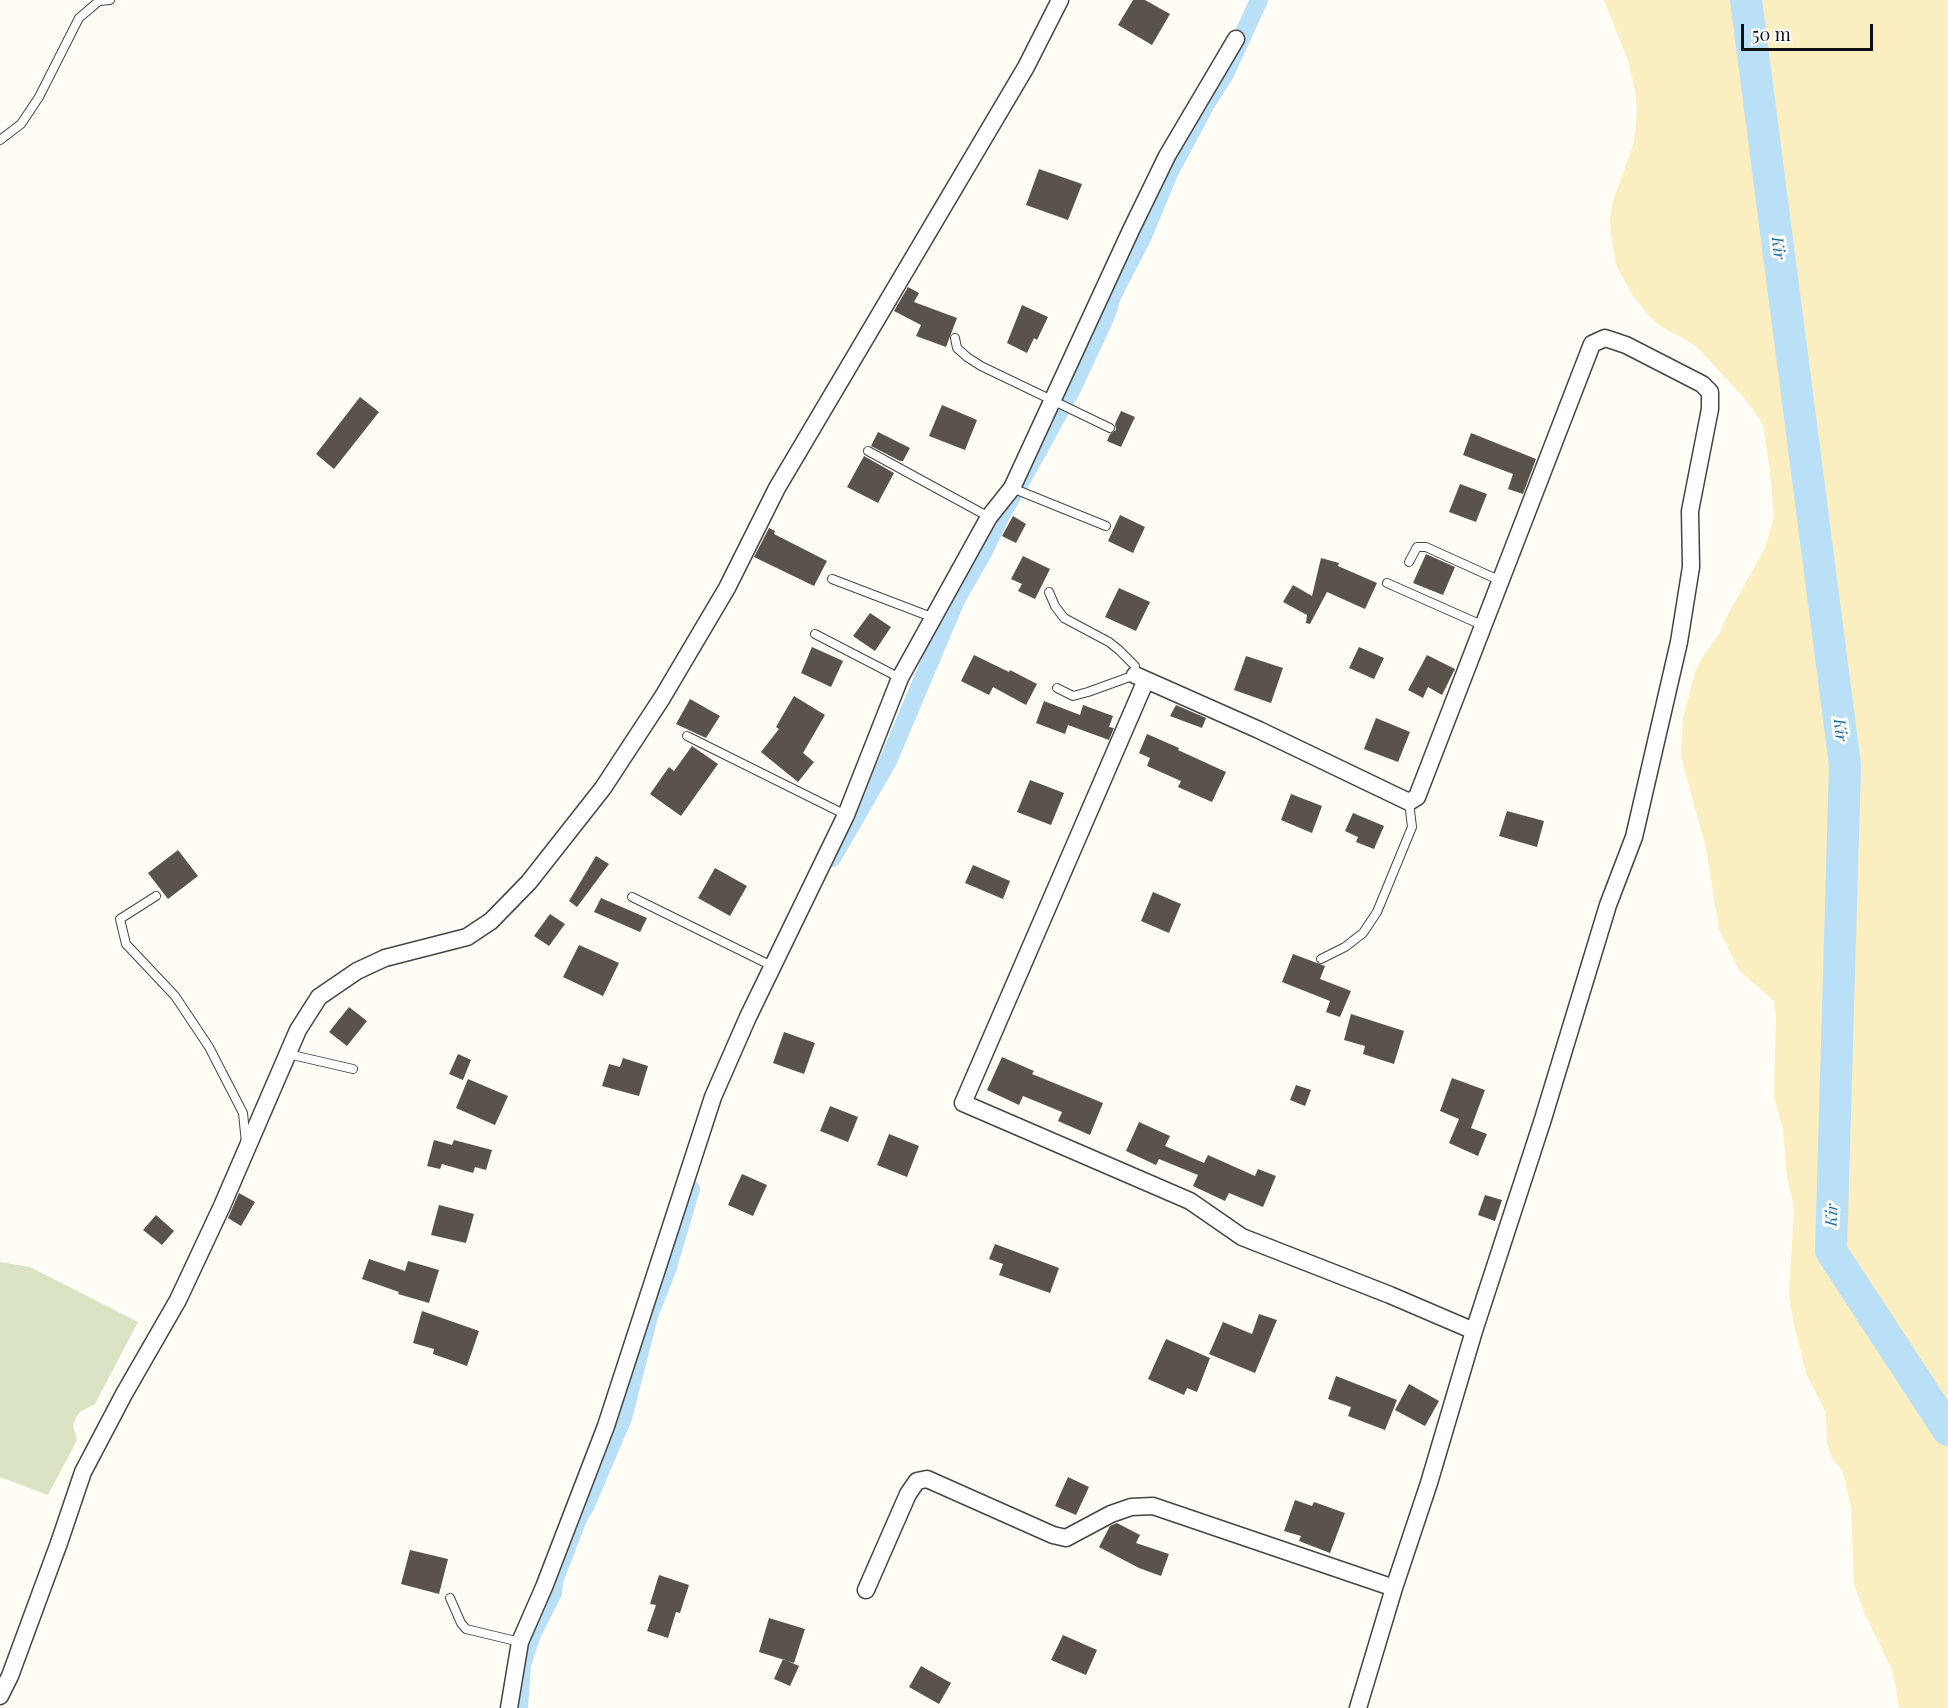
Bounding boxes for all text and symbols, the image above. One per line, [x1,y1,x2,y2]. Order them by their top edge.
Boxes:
scale bar [1744,12,1876,50]
text: 50 m [1752,22,1791,46]
water label: Kir [1767,236,1789,260]
water label: Kir [1829,718,1851,742]
water label: Kir [1822,1203,1842,1227]

